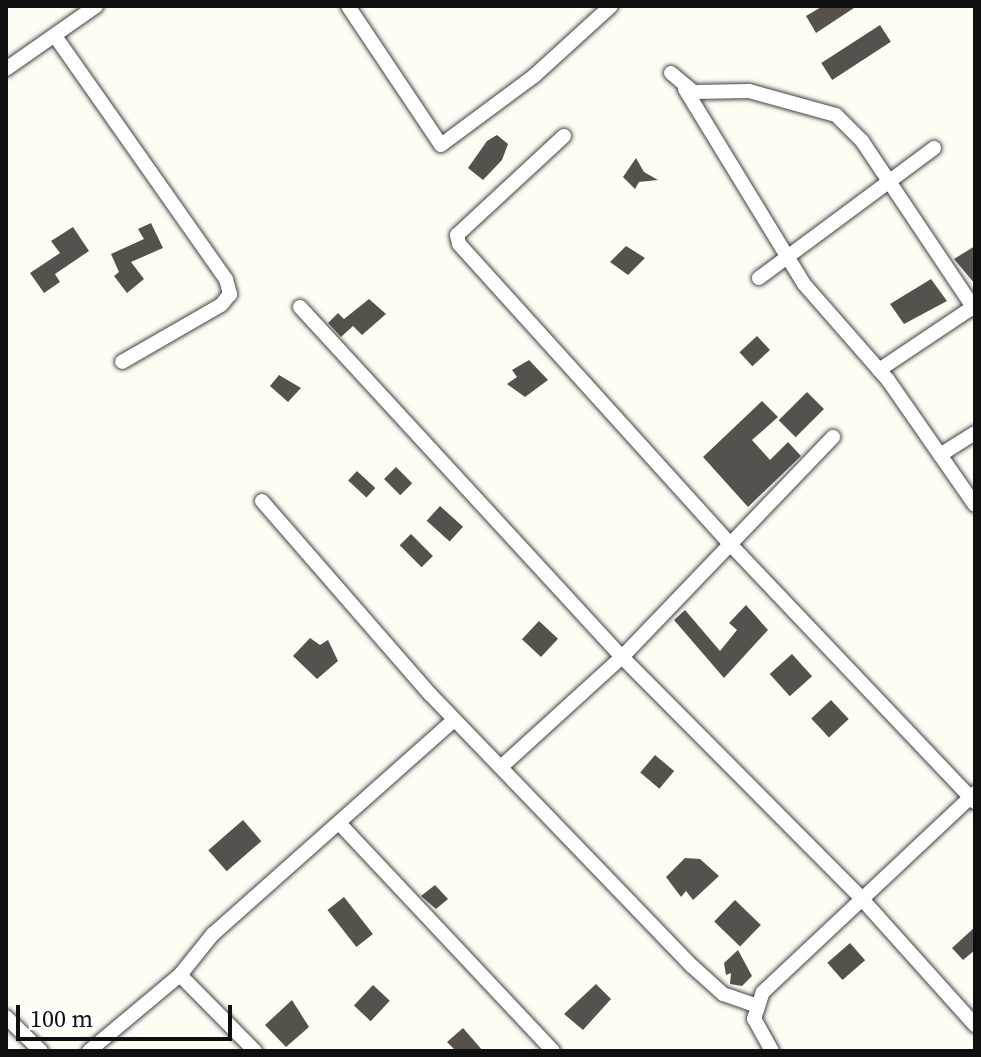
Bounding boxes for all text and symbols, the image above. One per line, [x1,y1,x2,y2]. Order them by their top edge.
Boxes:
scale bar [20,989,236,1039]
text: 100 m [30,1002,93,1035]

